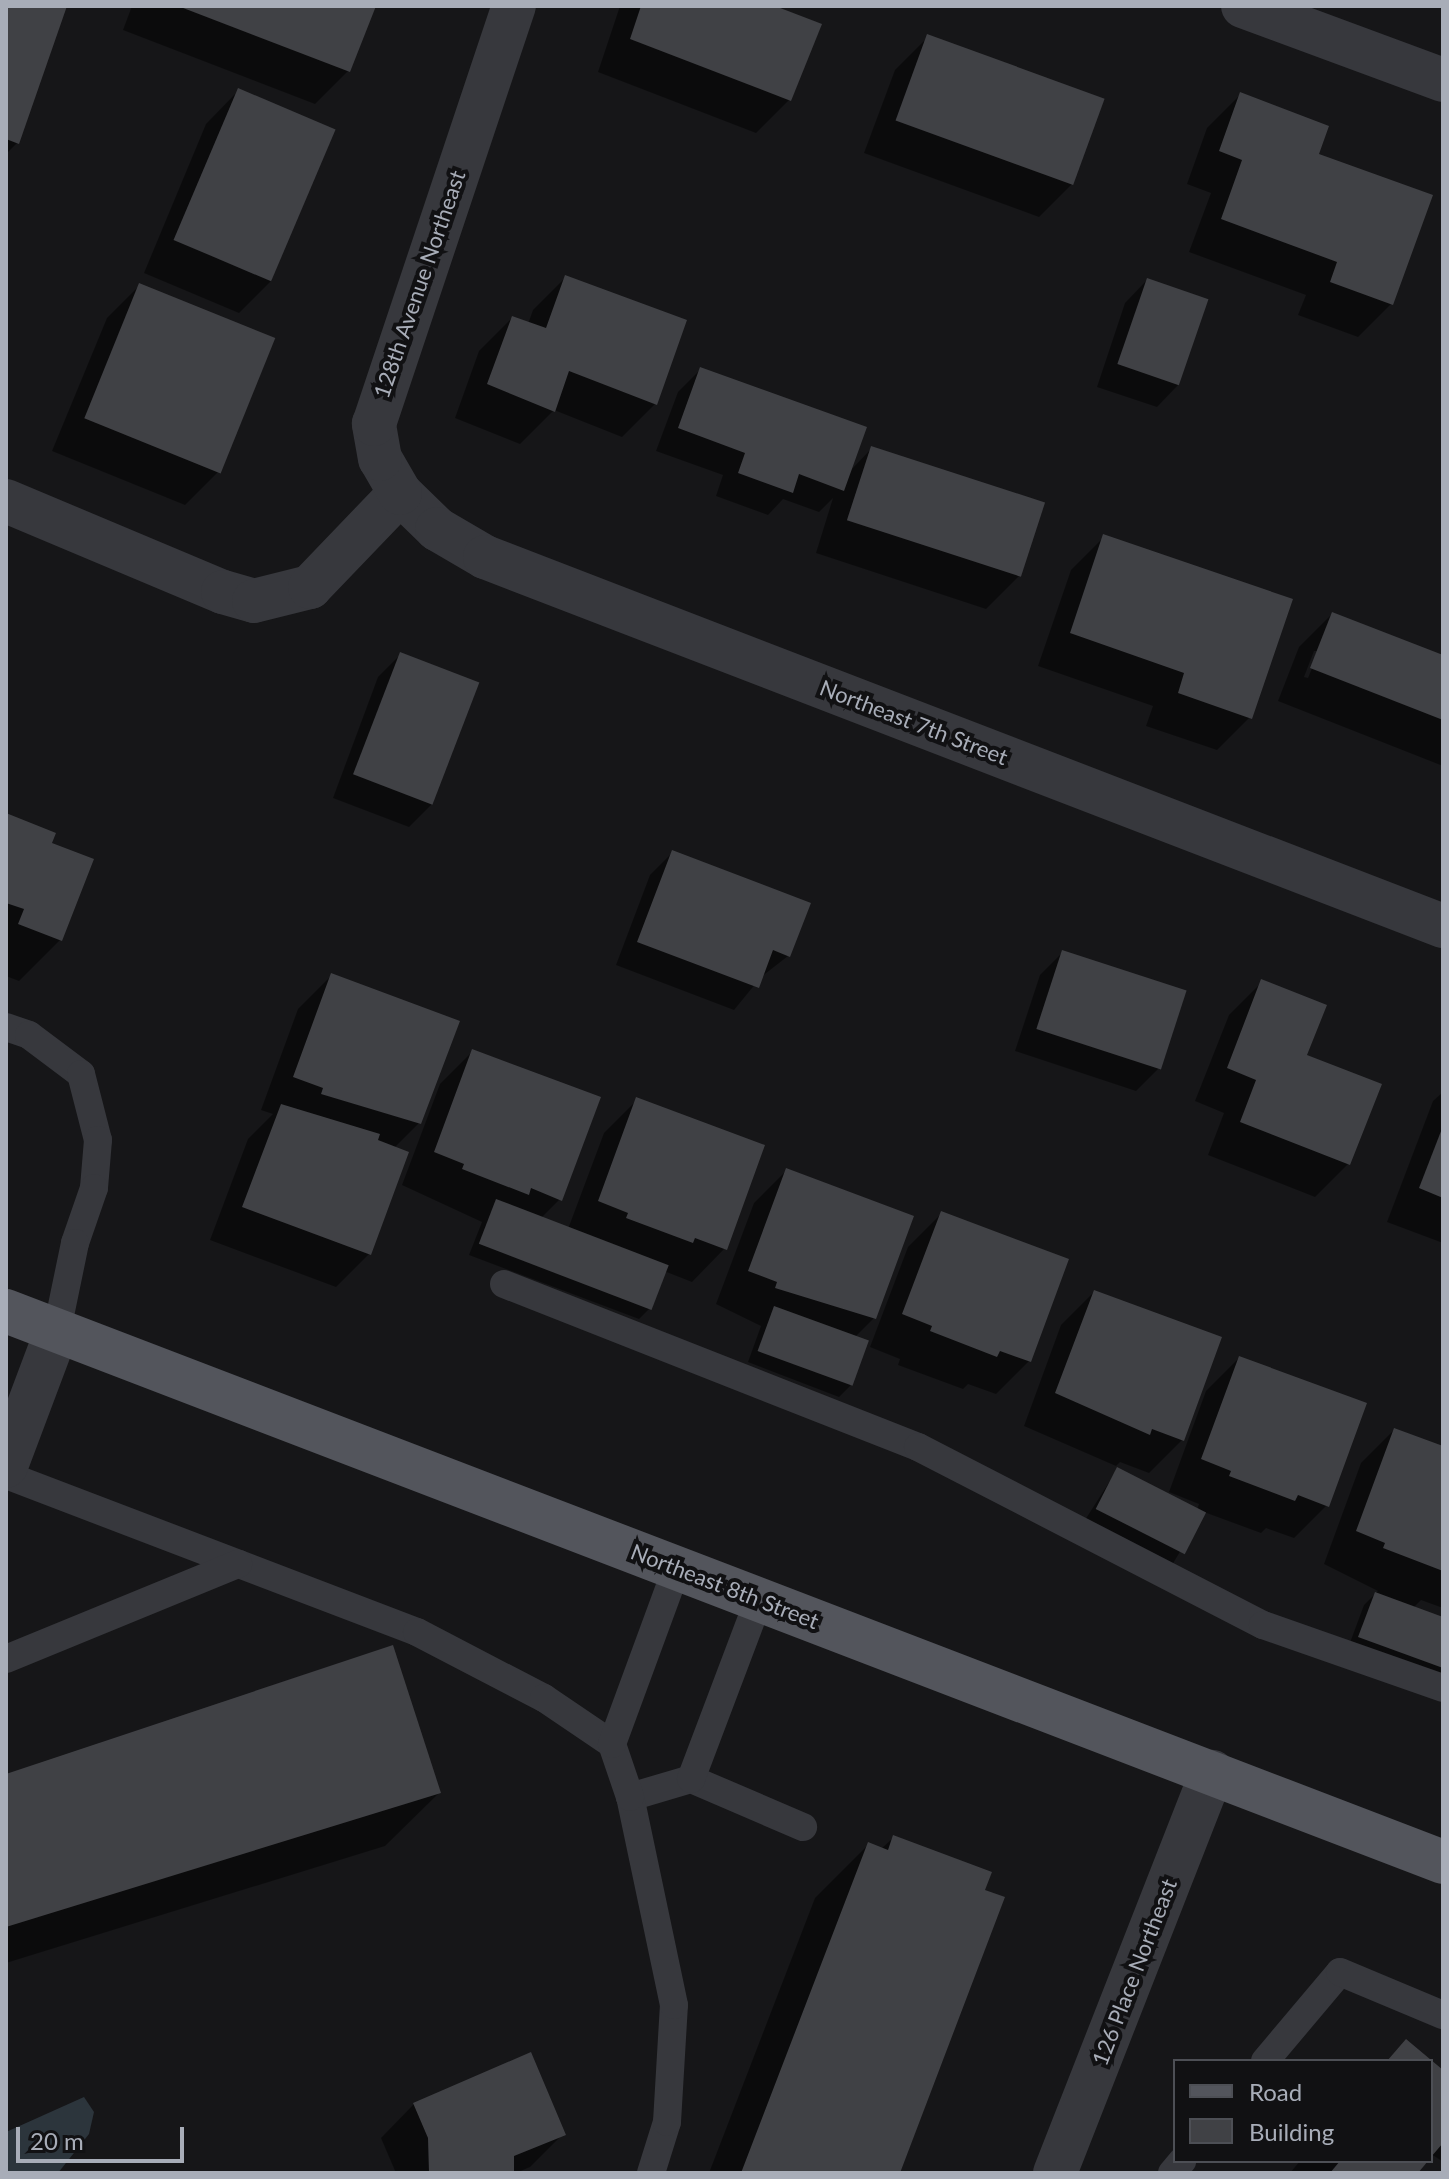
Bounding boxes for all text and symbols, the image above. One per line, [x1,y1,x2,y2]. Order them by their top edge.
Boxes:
street label: 128th Avenue Northeast [368,166,470,402]
street label: Northeast 7th Street [816,674,1012,770]
street label: Northeast 8th Street [627,1538,823,1634]
street label: 126 Place Northeast [1086,1875,1182,2069]
legend [1173,2059,1433,2163]
text: Road [1249,2077,1302,2106]
scale bar [20,2111,188,2161]
text: Building [1249,2117,1334,2146]
text: 20 m [30,2126,84,2155]

